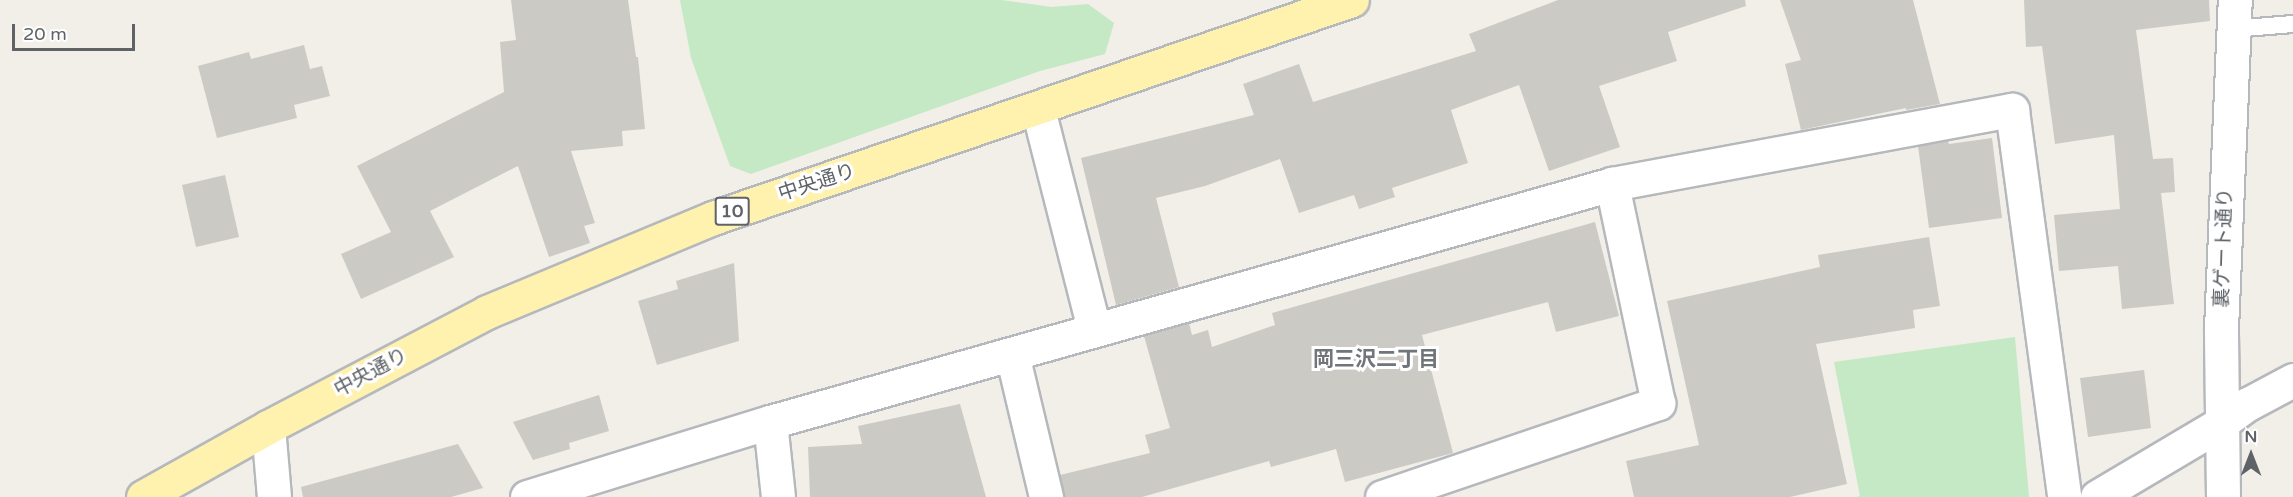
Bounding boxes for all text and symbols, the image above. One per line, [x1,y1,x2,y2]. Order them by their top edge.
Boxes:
scale bar [15,12,138,50]
text: 20 m [23,23,67,45]
street label: 中央通り [775,159,859,207]
street label: 裏ゲート通り [2210,188,2238,308]
road number: 10 [714,196,750,226]
street label: 中央通り [330,344,412,402]
district label: 岡三沢二丁目 [1313,347,1439,373]
north arrow [2221,425,2281,485]
text: N [2245,427,2257,447]

